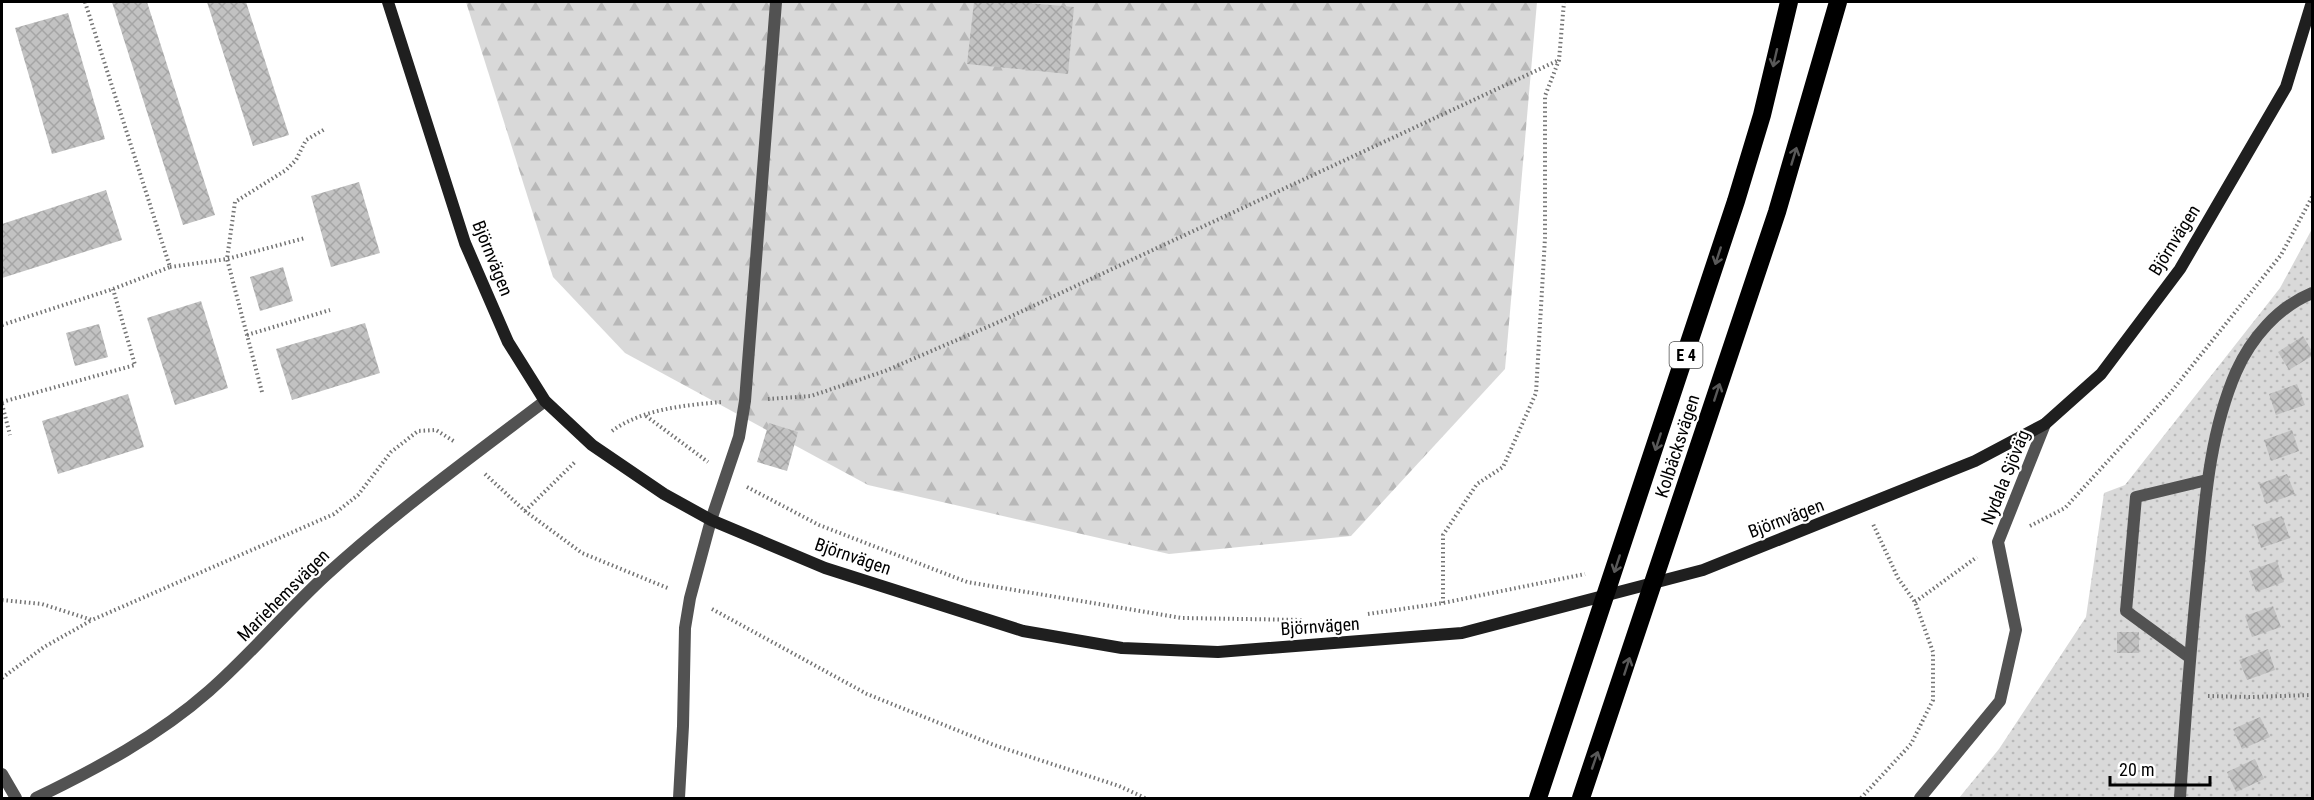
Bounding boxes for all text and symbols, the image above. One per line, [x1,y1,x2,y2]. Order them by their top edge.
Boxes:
one-way arrow [1769,49,1781,68]
one-way arrow [1789,147,1800,166]
street label: Björnvägen [2144,201,2204,279]
street label: Björnvägen [468,217,518,299]
one-way arrow [1712,246,1723,265]
road number: E 4 [1670,342,1702,368]
one-way arrow [1713,383,1724,402]
street label: Kolbäcksvägen [1650,392,1704,500]
street label: Nydala Sjöväg [1976,427,2034,527]
one-way arrow [1651,432,1662,451]
street label: Björnvägen [1745,494,1827,542]
street label: Björnvägen [812,533,894,579]
street label: Mariehemsvägen [233,545,333,645]
one-way arrow [1611,554,1622,573]
street label: Björnvägen [1280,613,1360,639]
one-way arrow [1622,657,1633,676]
scale bar [2110,749,2210,787]
one-way arrow [1590,751,1601,770]
text: 20 m [2119,759,2154,780]

